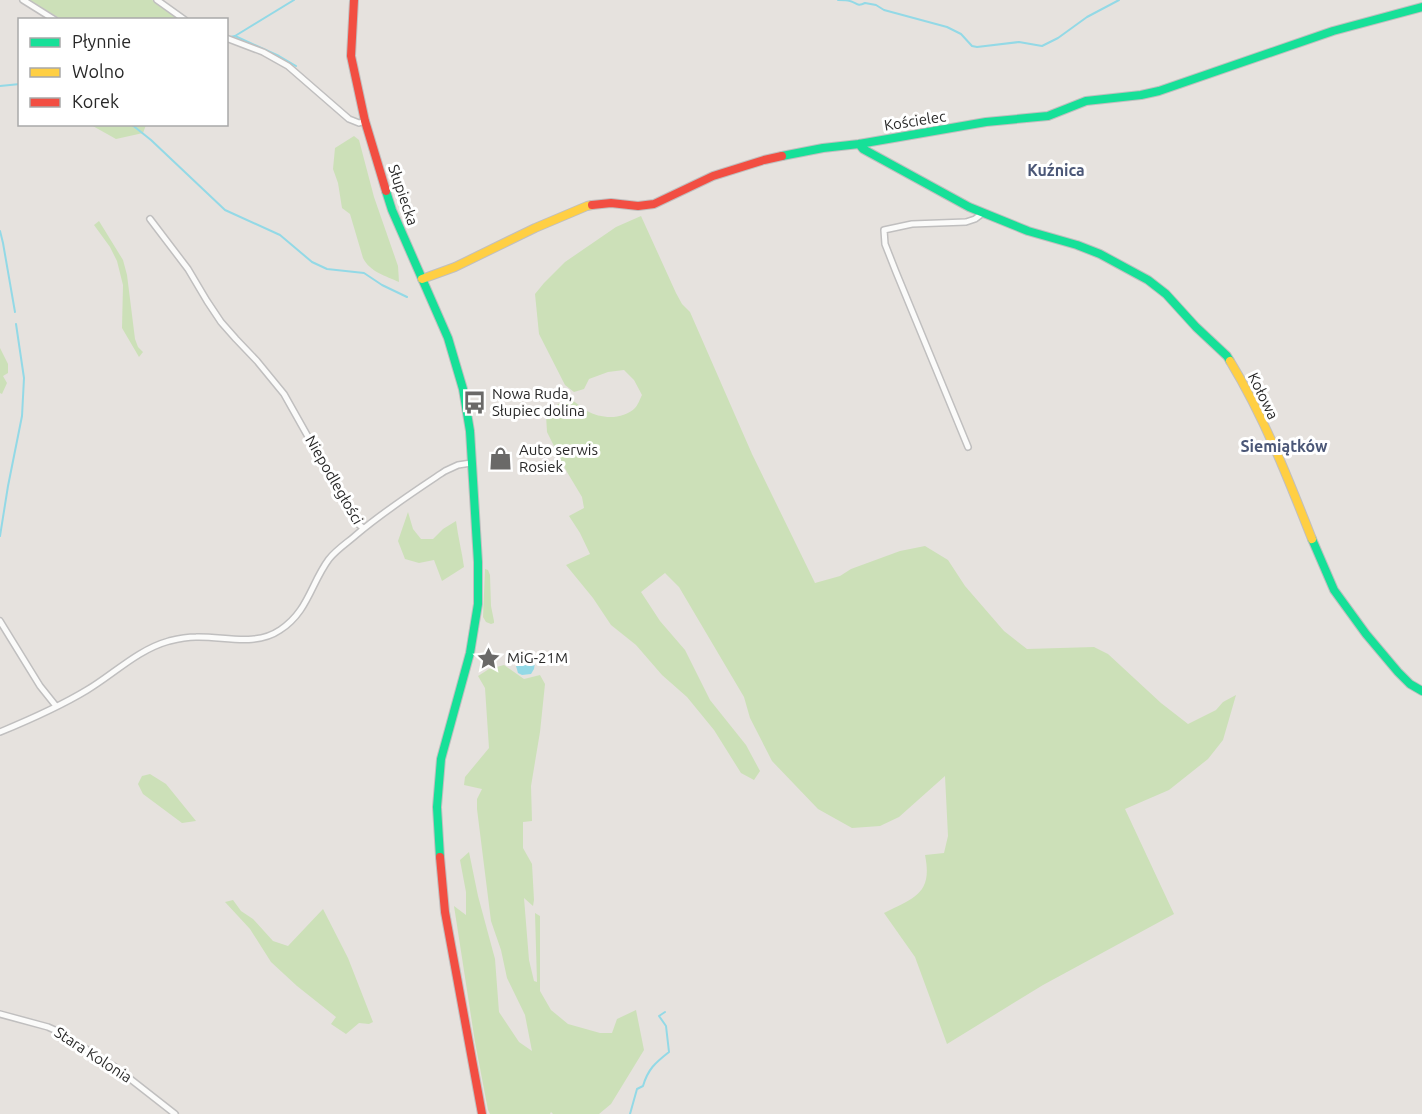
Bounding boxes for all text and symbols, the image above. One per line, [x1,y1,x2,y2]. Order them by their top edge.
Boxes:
legend [18,18,228,126]
text: Płynnie [72,31,131,51]
text: Wolno [72,61,124,81]
text: Korek [72,91,119,111]
street label: Kościelec [883,107,947,134]
district label: Kuźnica [1027,161,1085,179]
street label: Słupiecka [385,162,422,228]
street label: Kołowa [1245,370,1282,422]
place label: Nowa Ruda, Słupiec dolina [492,385,585,419]
bus stop icon: Nowa Ruda, Słupiec dolina [461,390,487,416]
street label: Niepodległości [302,432,367,527]
district label: Siemiątków [1240,437,1328,456]
place label: Auto serwis Rosiek [519,441,598,475]
shop icon: Auto serwis Rosiek [488,446,514,472]
place icon: MiG-21M [476,645,502,671]
place label: MiG-21M [507,649,568,666]
street label: Stara Kolonia [51,1023,135,1086]

